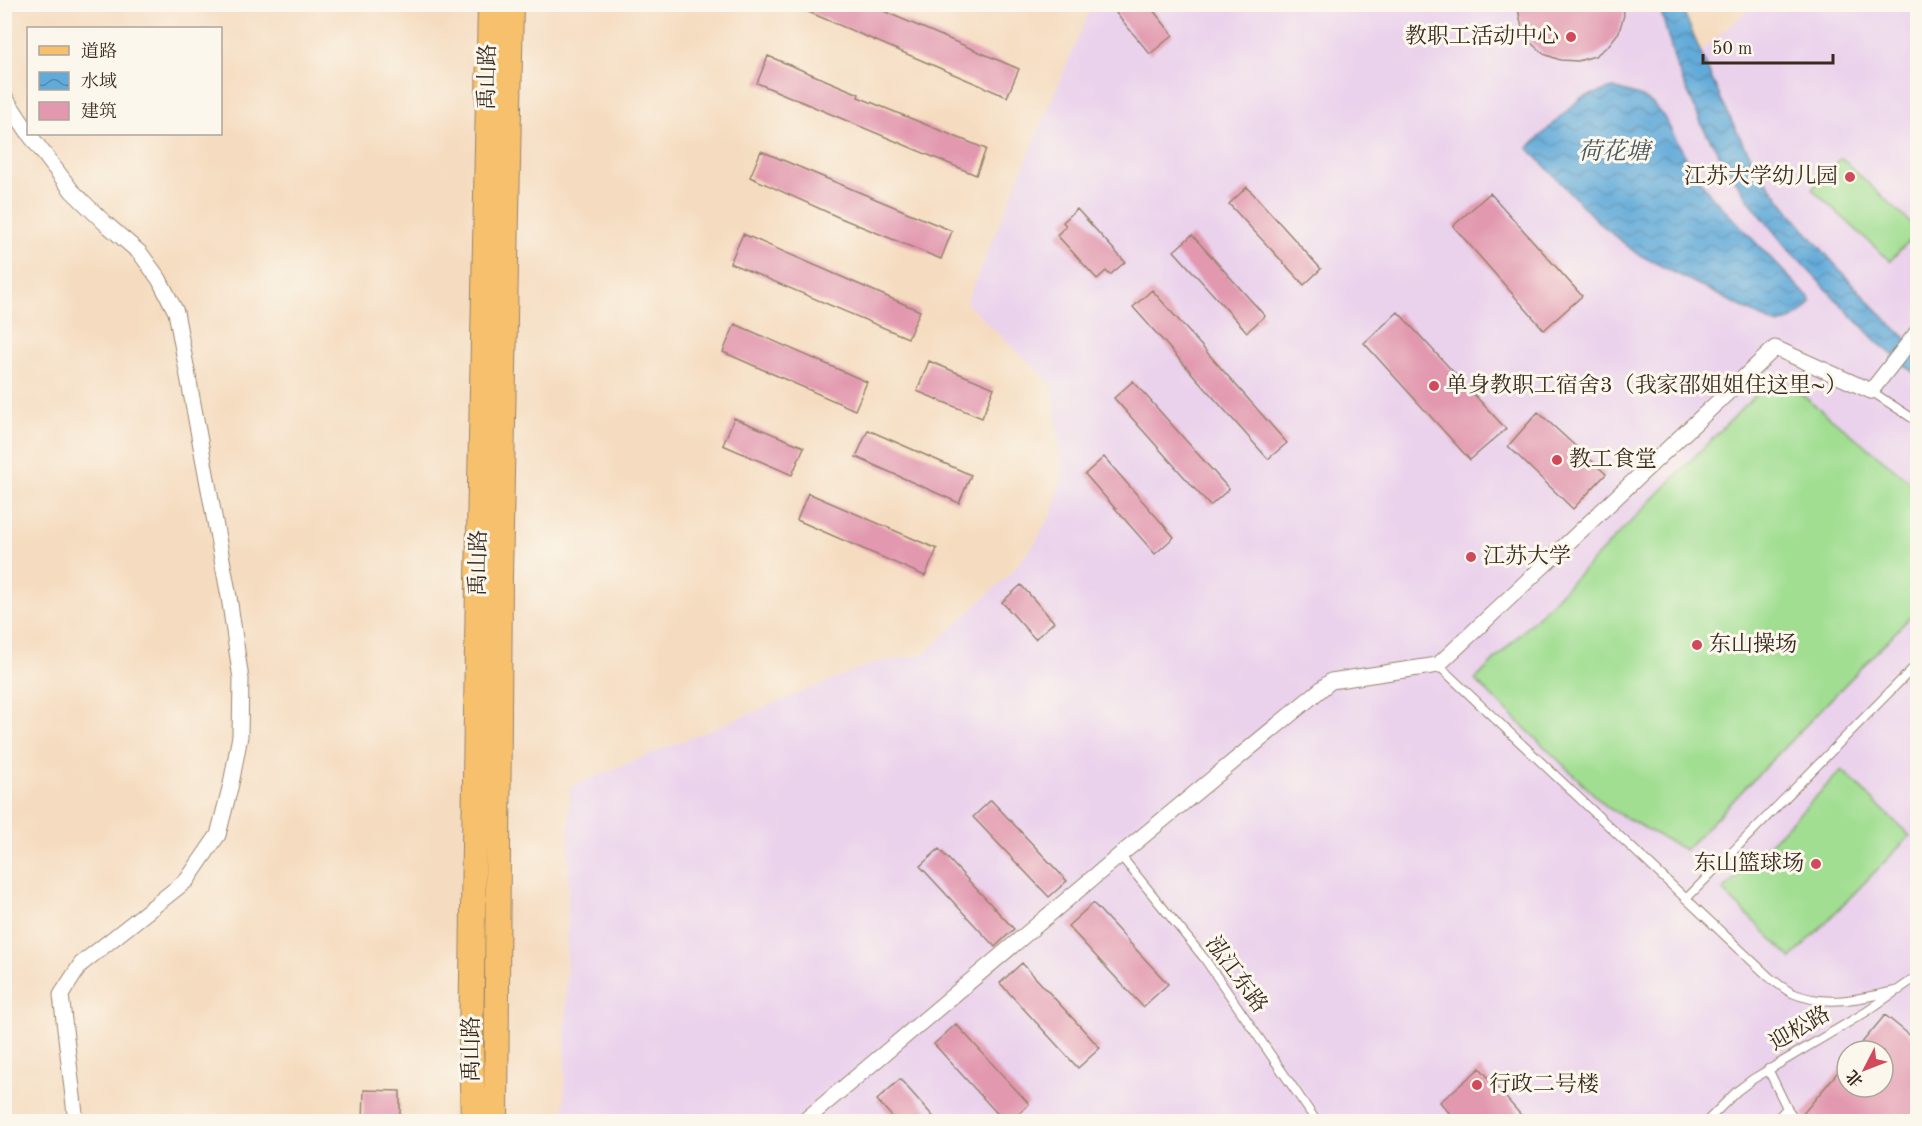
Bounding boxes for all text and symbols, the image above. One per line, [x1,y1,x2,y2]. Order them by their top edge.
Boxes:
place label: 教职工活动中心 [1405,24,1559,48]
legend [27,27,222,135]
scale bar [1703,27,1834,65]
marker: 教职工活动中心 [1564,30,1578,44]
text: 50 m [1712,40,1752,58]
text: 道路 [81,41,117,61]
street label: 禹山路 [474,44,500,110]
text: 水域 [81,71,117,91]
text: 建筑 [81,101,117,121]
water label: 荷花塘 [1578,138,1654,165]
place label: 江苏大学幼儿园 [1684,164,1838,188]
marker: 江苏大学幼儿园 [1843,170,1857,184]
place label: 单身教职工宿舍3（我家邵姐姐住这里~） [1446,373,1847,397]
marker: 单身教职工宿舍3（我家邵姐姐住这里~） [1427,379,1441,393]
place label: 教工食堂 [1569,447,1657,471]
marker: 教工食堂 [1550,453,1564,467]
street label: 禹山路 [465,530,491,596]
place label: 江苏大学 [1483,544,1571,568]
marker: 江苏大学 [1464,550,1478,564]
place label: 东山操场 [1709,632,1797,656]
marker: 东山操场 [1690,638,1704,652]
place label: 东山篮球场 [1694,851,1804,875]
marker: 东山篮球场 [1809,857,1823,871]
street label: 泓江东路 [1201,932,1272,1017]
street label: 迎松路 [1765,1001,1834,1055]
street label: 禹山路 [459,1016,483,1082]
north arrow [1835,1039,1895,1099]
text: 北 [1843,1066,1867,1090]
place label: 行政二号楼 [1489,1072,1599,1096]
marker: 行政二号楼 [1470,1078,1484,1092]

